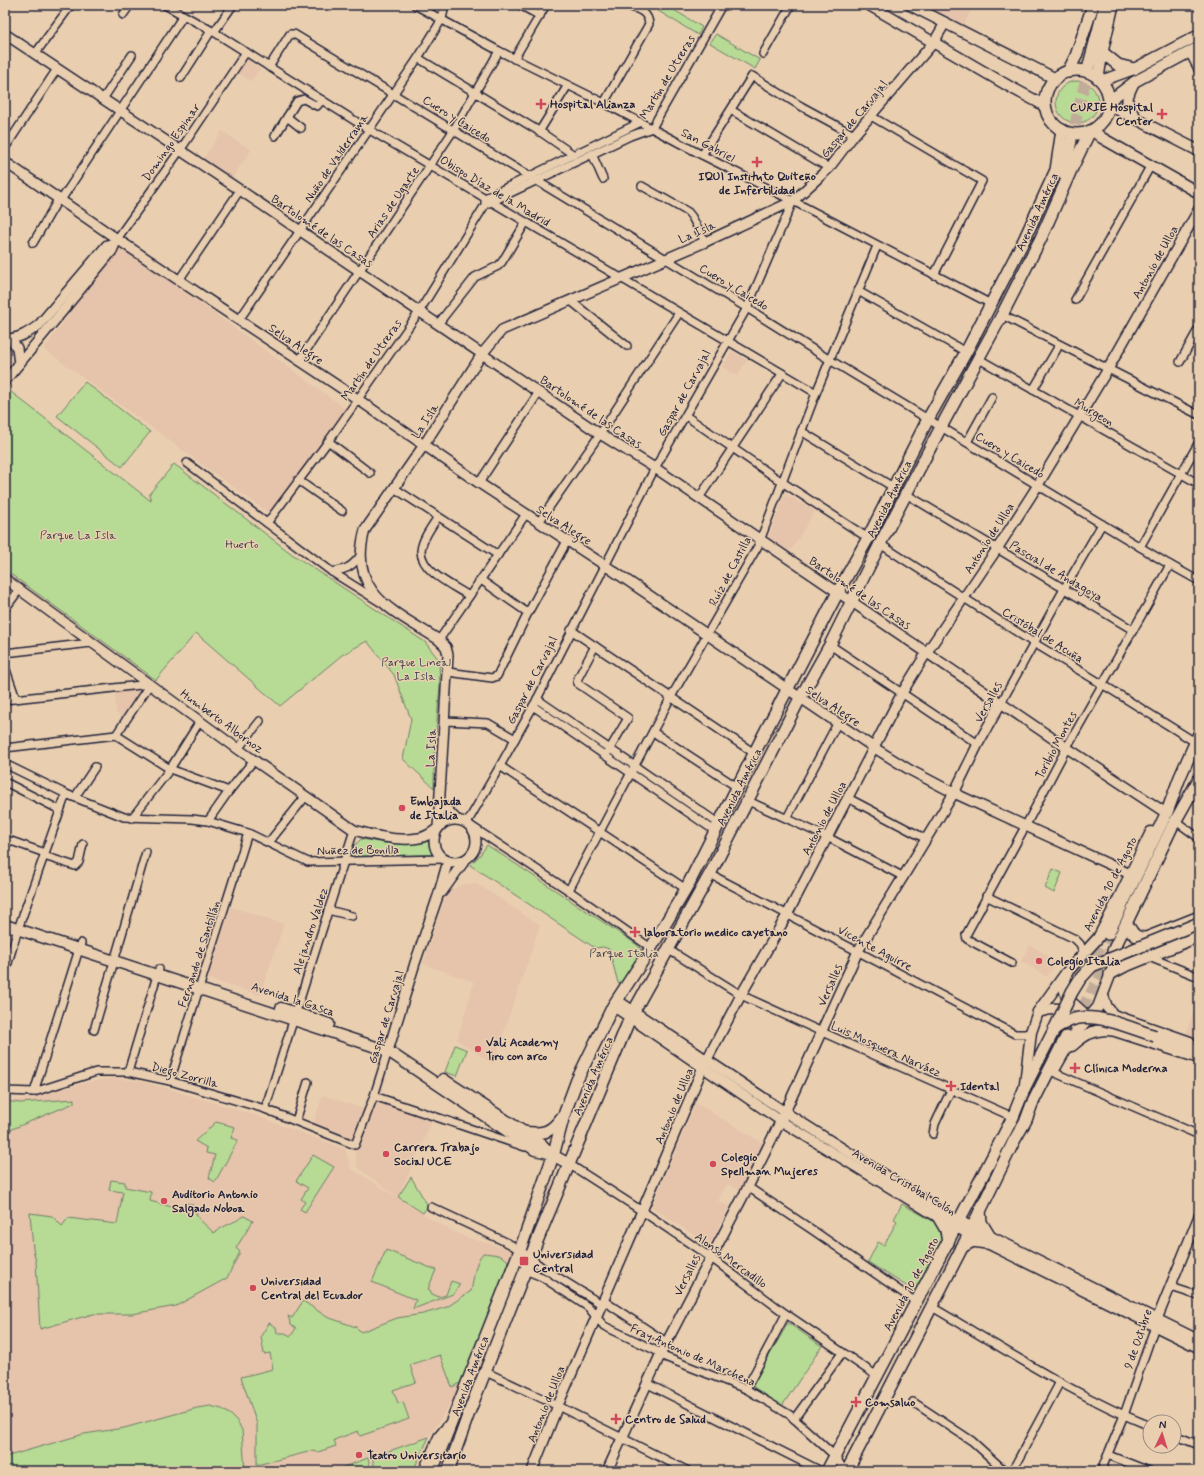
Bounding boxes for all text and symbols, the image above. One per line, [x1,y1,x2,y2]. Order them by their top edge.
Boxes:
street label: Martin de Utreras [636,32,700,123]
street label: Gaspar de Carvajal [818,77,892,162]
street label: Cuero y Caicedo [419,92,494,147]
place label: Hospital Alianza [550,97,636,113]
marker: Hospital Alianza [535,98,547,110]
street label: Domingo Espinar [139,100,205,185]
place label: CURIE Hospital Center [1070,100,1153,130]
marker: CURIE Hospital Center [1156,108,1168,120]
street label: Nuño de Valderrama [301,110,373,206]
street label: San Gabriel [678,125,737,167]
street label: Obispo Díaz de la Madrid [436,153,553,231]
marker: IQUI Instituto Quiteño de Infertilidad [751,156,763,168]
street label: Arias de Ugarte [364,164,424,241]
place label: IQUI Instituto Quiteño de Infertilidad [698,169,816,199]
street label: Avenida América [1013,171,1063,254]
street label: Bartolomé de las Casas [267,192,376,272]
street label: La Isla [676,217,719,248]
street label: Antonio de Ulloa [1129,223,1183,302]
street label: Cuero y Caicedo [696,261,771,315]
street label: Martin de Utreras [338,316,406,404]
street label: Selva Alegre [264,321,326,370]
street label: Gaspar de Carvajal [654,347,715,440]
street label: Bartolomé de las Casas [536,373,645,453]
street label: Murgeon [1071,395,1116,431]
street label: La Isla [409,400,444,442]
street label: Cuero y Caicedo [972,429,1047,483]
street label: Avenida América [864,458,916,541]
street label: Antonio de Ulloa [961,500,1019,577]
street label: Selva Alegre [532,502,594,551]
park label: Parque La Isla [40,528,117,544]
street label: Ruíz de Castilla [706,534,756,609]
park label: Huerto [225,537,259,553]
street label: Pascual de Andagoya [1006,538,1105,606]
street label: Bartolomé de las Casas [805,554,914,634]
street label: Cristóbal de Acuña [999,604,1086,667]
street label: Gaspar de Carvajal [504,634,562,727]
park label: Parque Lineal La Isla [381,655,451,685]
street label: Versalles [971,679,1007,726]
street label: Selva Alegre [801,683,863,732]
street label: Humberto Albornoz [177,686,267,758]
street label: Toribio Montes [1032,708,1082,782]
street label: La Isla [423,727,441,768]
street label: Avenida América [714,746,766,829]
street label: Antonio de Ulloa [799,779,851,858]
place label: Embajada de Italia [410,794,461,824]
marker: Embajada de Italia [397,803,407,813]
street label: Avenida 10 de Agosto [1080,834,1142,934]
street label: Nuñez de Bonilla [317,842,399,860]
street label: Alejandro Valdez [289,886,332,977]
street label: Fernando de Santillán [175,899,225,1010]
street label: Vicente Aguirre [834,922,915,975]
place label: laboratorio medico cayetano [644,925,788,941]
marker: laboratorio medico cayetano [629,926,641,938]
park label: Parque Italia [589,946,659,962]
place label: Colegio Italia [1047,954,1120,971]
marker: Colegio Italia [1034,956,1044,966]
street label: Versalles [814,961,847,1009]
street label: Gaspar de Carvajal [365,969,409,1066]
street label: Avenida la Gasca [249,979,336,1021]
street label: Luis Mosquera Narváez [828,1018,943,1081]
street label: Avenida América [570,1034,618,1119]
place label: Vali Academy Tiro con arco [486,1035,559,1065]
marker: Vali Academy Tiro con arco [473,1044,483,1054]
street label: Diego Zorrilla [149,1059,221,1094]
place label: Clínica Moderna [1084,1061,1168,1077]
marker: Clínica Moderna [1069,1062,1081,1074]
street label: Antonio de Ulloa [652,1066,698,1147]
place label: Idental [960,1079,999,1095]
marker: Idental [945,1080,957,1092]
place label: Carrera Trabajo Social UCE [394,1140,480,1170]
street label: Avenida Cristóbal Colón [849,1146,958,1220]
marker: Carrera Trabajo Social UCE [381,1149,391,1159]
place label: Colegio Spellman Mujeres [721,1150,819,1180]
marker: Colegio Spellman Mujeres [708,1159,718,1169]
place label: Auditorio Antonio Salgado Noboa [172,1187,258,1218]
marker: Auditorio Antonio Salgado Noboa [159,1196,169,1206]
street label: Alonso Mercadillo [691,1229,770,1292]
street label: Avenida 10 de Agosto [880,1235,943,1334]
place label: Universidad Central [533,1247,593,1277]
street label: Versalles [671,1252,705,1299]
marker: Universidad Central [518,1255,530,1267]
place label: Universidad Central del Ecuador [261,1274,363,1304]
marker: Universidad Central del Ecuador [248,1283,258,1293]
street label: 9 de Octubre [1121,1307,1157,1371]
street label: Fray Antonio de Marchena [627,1321,758,1391]
street label: Avenida América [448,1334,494,1419]
street label: Antonio de Ulloa [524,1363,570,1445]
place label: Comsaluo [865,1395,915,1411]
marker: Comsaluo [850,1396,862,1408]
place label: Centro de Salud [625,1412,706,1428]
marker: Centro de Salud [610,1413,622,1425]
north arrow [1142,1414,1182,1454]
text: N [1158,1418,1167,1432]
place label: Teatro Universitario [367,1448,466,1464]
marker: Teatro Universitario [354,1450,364,1460]

